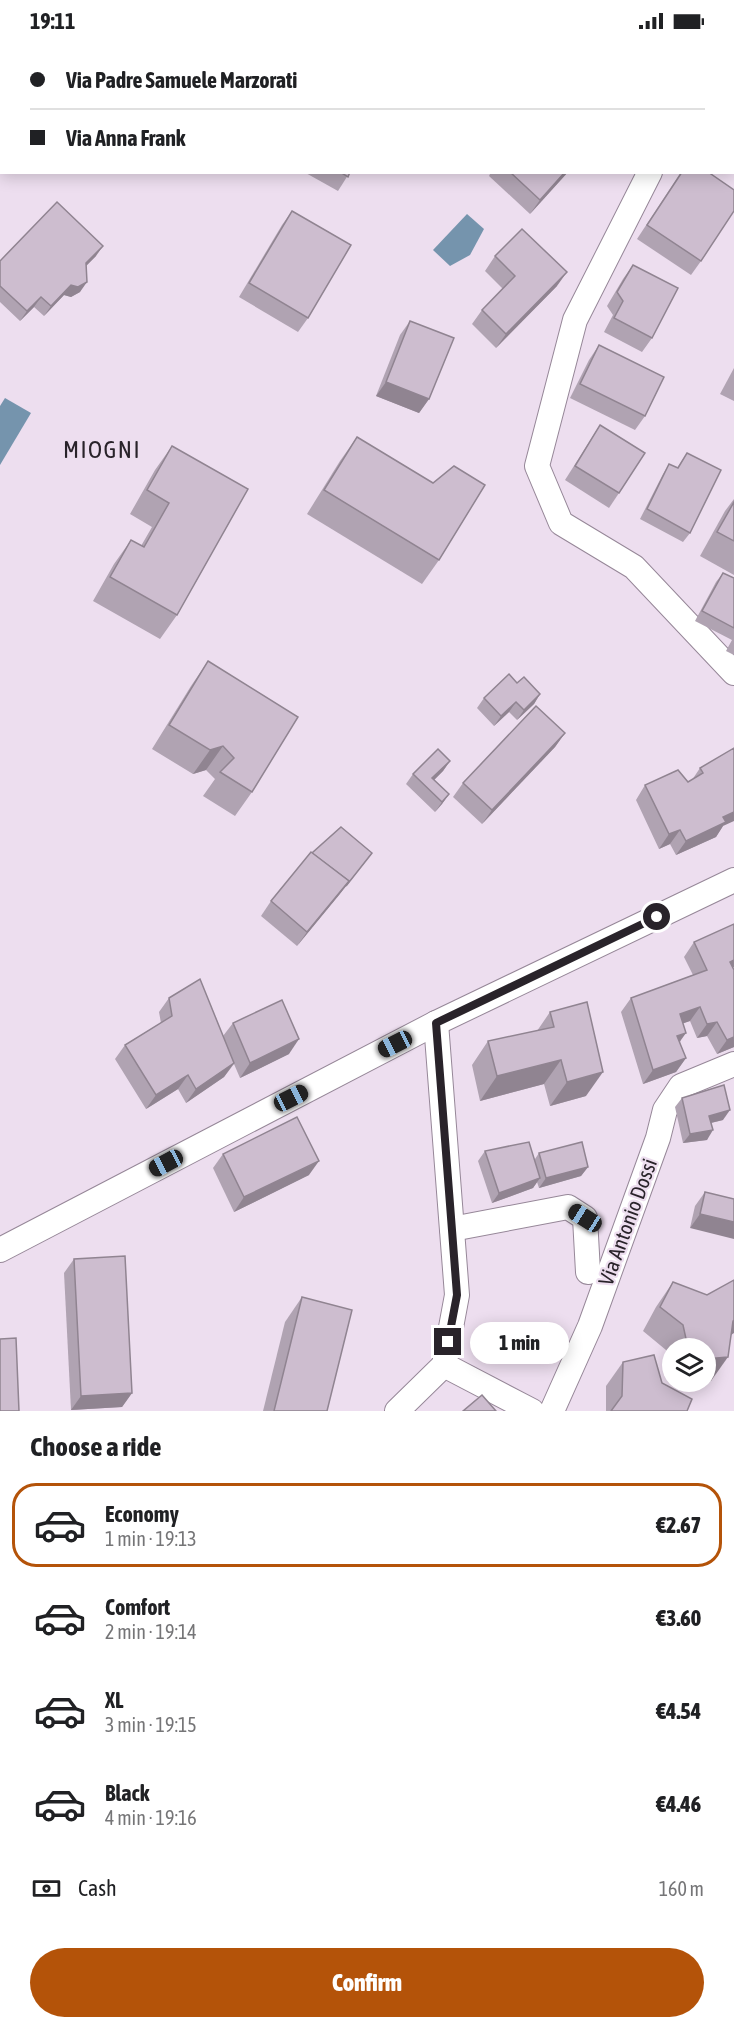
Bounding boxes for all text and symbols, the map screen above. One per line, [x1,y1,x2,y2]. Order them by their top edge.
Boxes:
text: 19:11 [30,8,75,34]
text: Via Padre Samuele Marzorati [66,67,297,93]
text: Via Anna Frank [66,125,186,151]
district label: MIOGNI [63,436,141,463]
route start [643,903,670,930]
car [375,1028,415,1060]
car [271,1082,311,1114]
car [146,1147,186,1179]
street label: Via Antonio Dossi [593,1155,661,1288]
car [565,1201,605,1235]
callout: 1 min [469,1321,568,1363]
route end [434,1328,461,1355]
text: 1 min [499,1331,540,1354]
map controls [662,1338,716,1392]
button: layers [662,1338,716,1392]
text: Choose a ride [30,1431,162,1462]
icon: car [33,1498,87,1552]
text: Economy [105,1501,179,1527]
text: €2.67 [656,1512,701,1538]
text: 1 min · 19:13 [105,1527,197,1550]
icon: car [33,1591,87,1645]
text: Comfort [105,1594,170,1620]
text: €3.60 [656,1605,701,1631]
text: 2 min · 19:14 [105,1620,197,1643]
icon: car [33,1684,87,1738]
text: XL [105,1687,123,1713]
text: €4.54 [656,1698,701,1724]
text: 3 min · 19:15 [105,1713,197,1736]
icon: car [33,1777,87,1831]
text: Black [105,1780,149,1806]
text: €4.46 [656,1791,701,1817]
text: 4 min · 19:16 [105,1806,197,1829]
icon: cash [30,1872,63,1905]
text: Cash [78,1875,117,1901]
text: 160 m [659,1877,704,1900]
button: Confirm [30,1948,704,2017]

